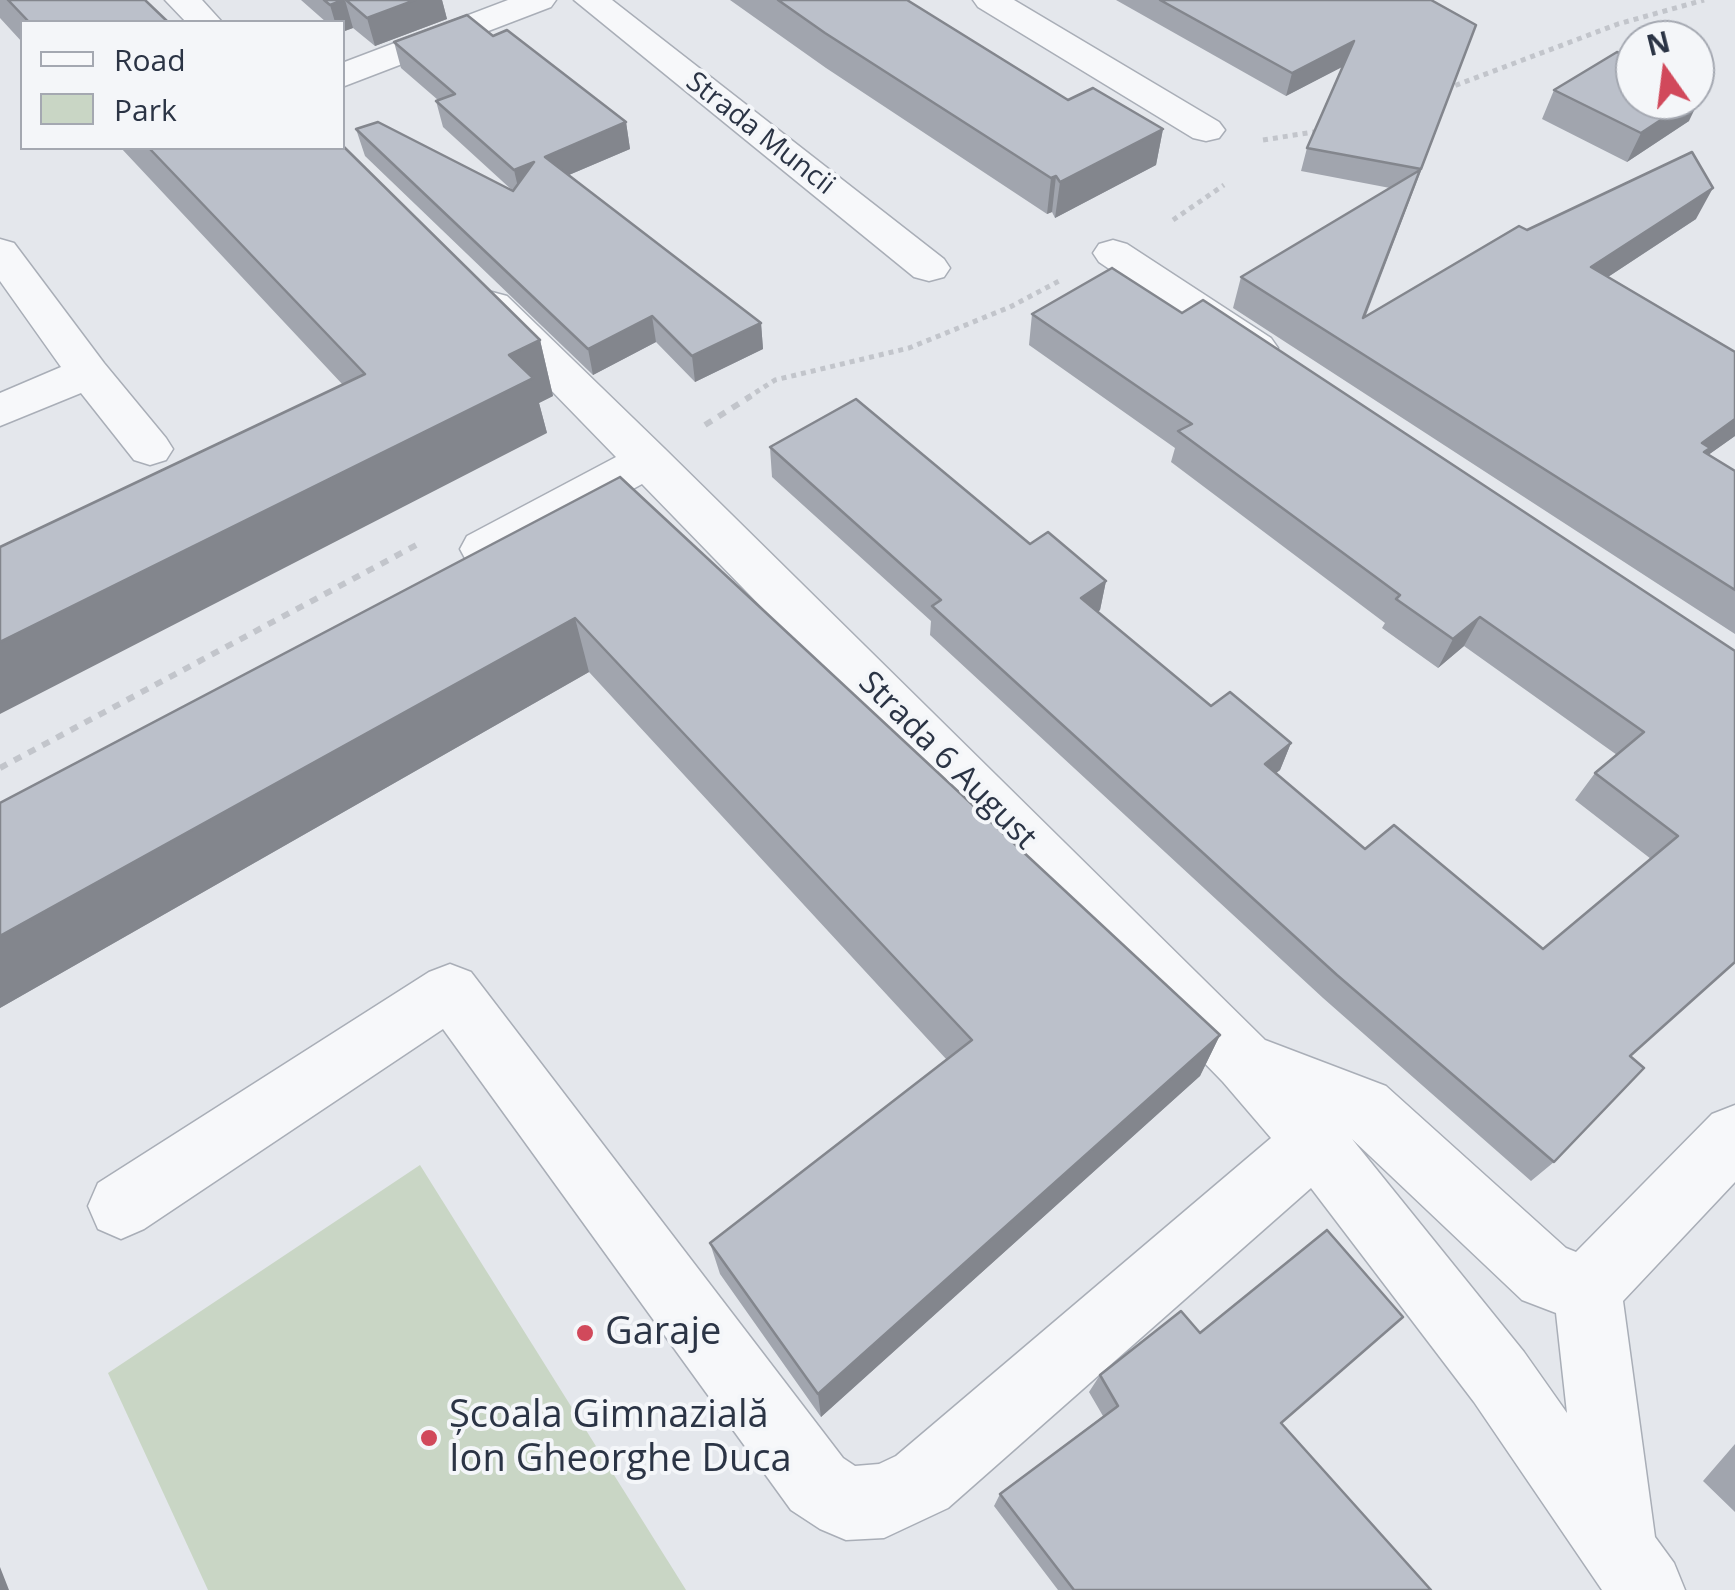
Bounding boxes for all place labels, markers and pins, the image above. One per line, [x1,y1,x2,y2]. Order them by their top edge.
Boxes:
place label: Garaje [605,1310,721,1356]
marker: Garaje [574,1322,596,1344]
place label: Școala Gimnazială Ion Gheorghe Duca [449,1393,792,1482]
marker: Școala Gimnazială Ion Gheorghe Duca [418,1427,440,1449]

